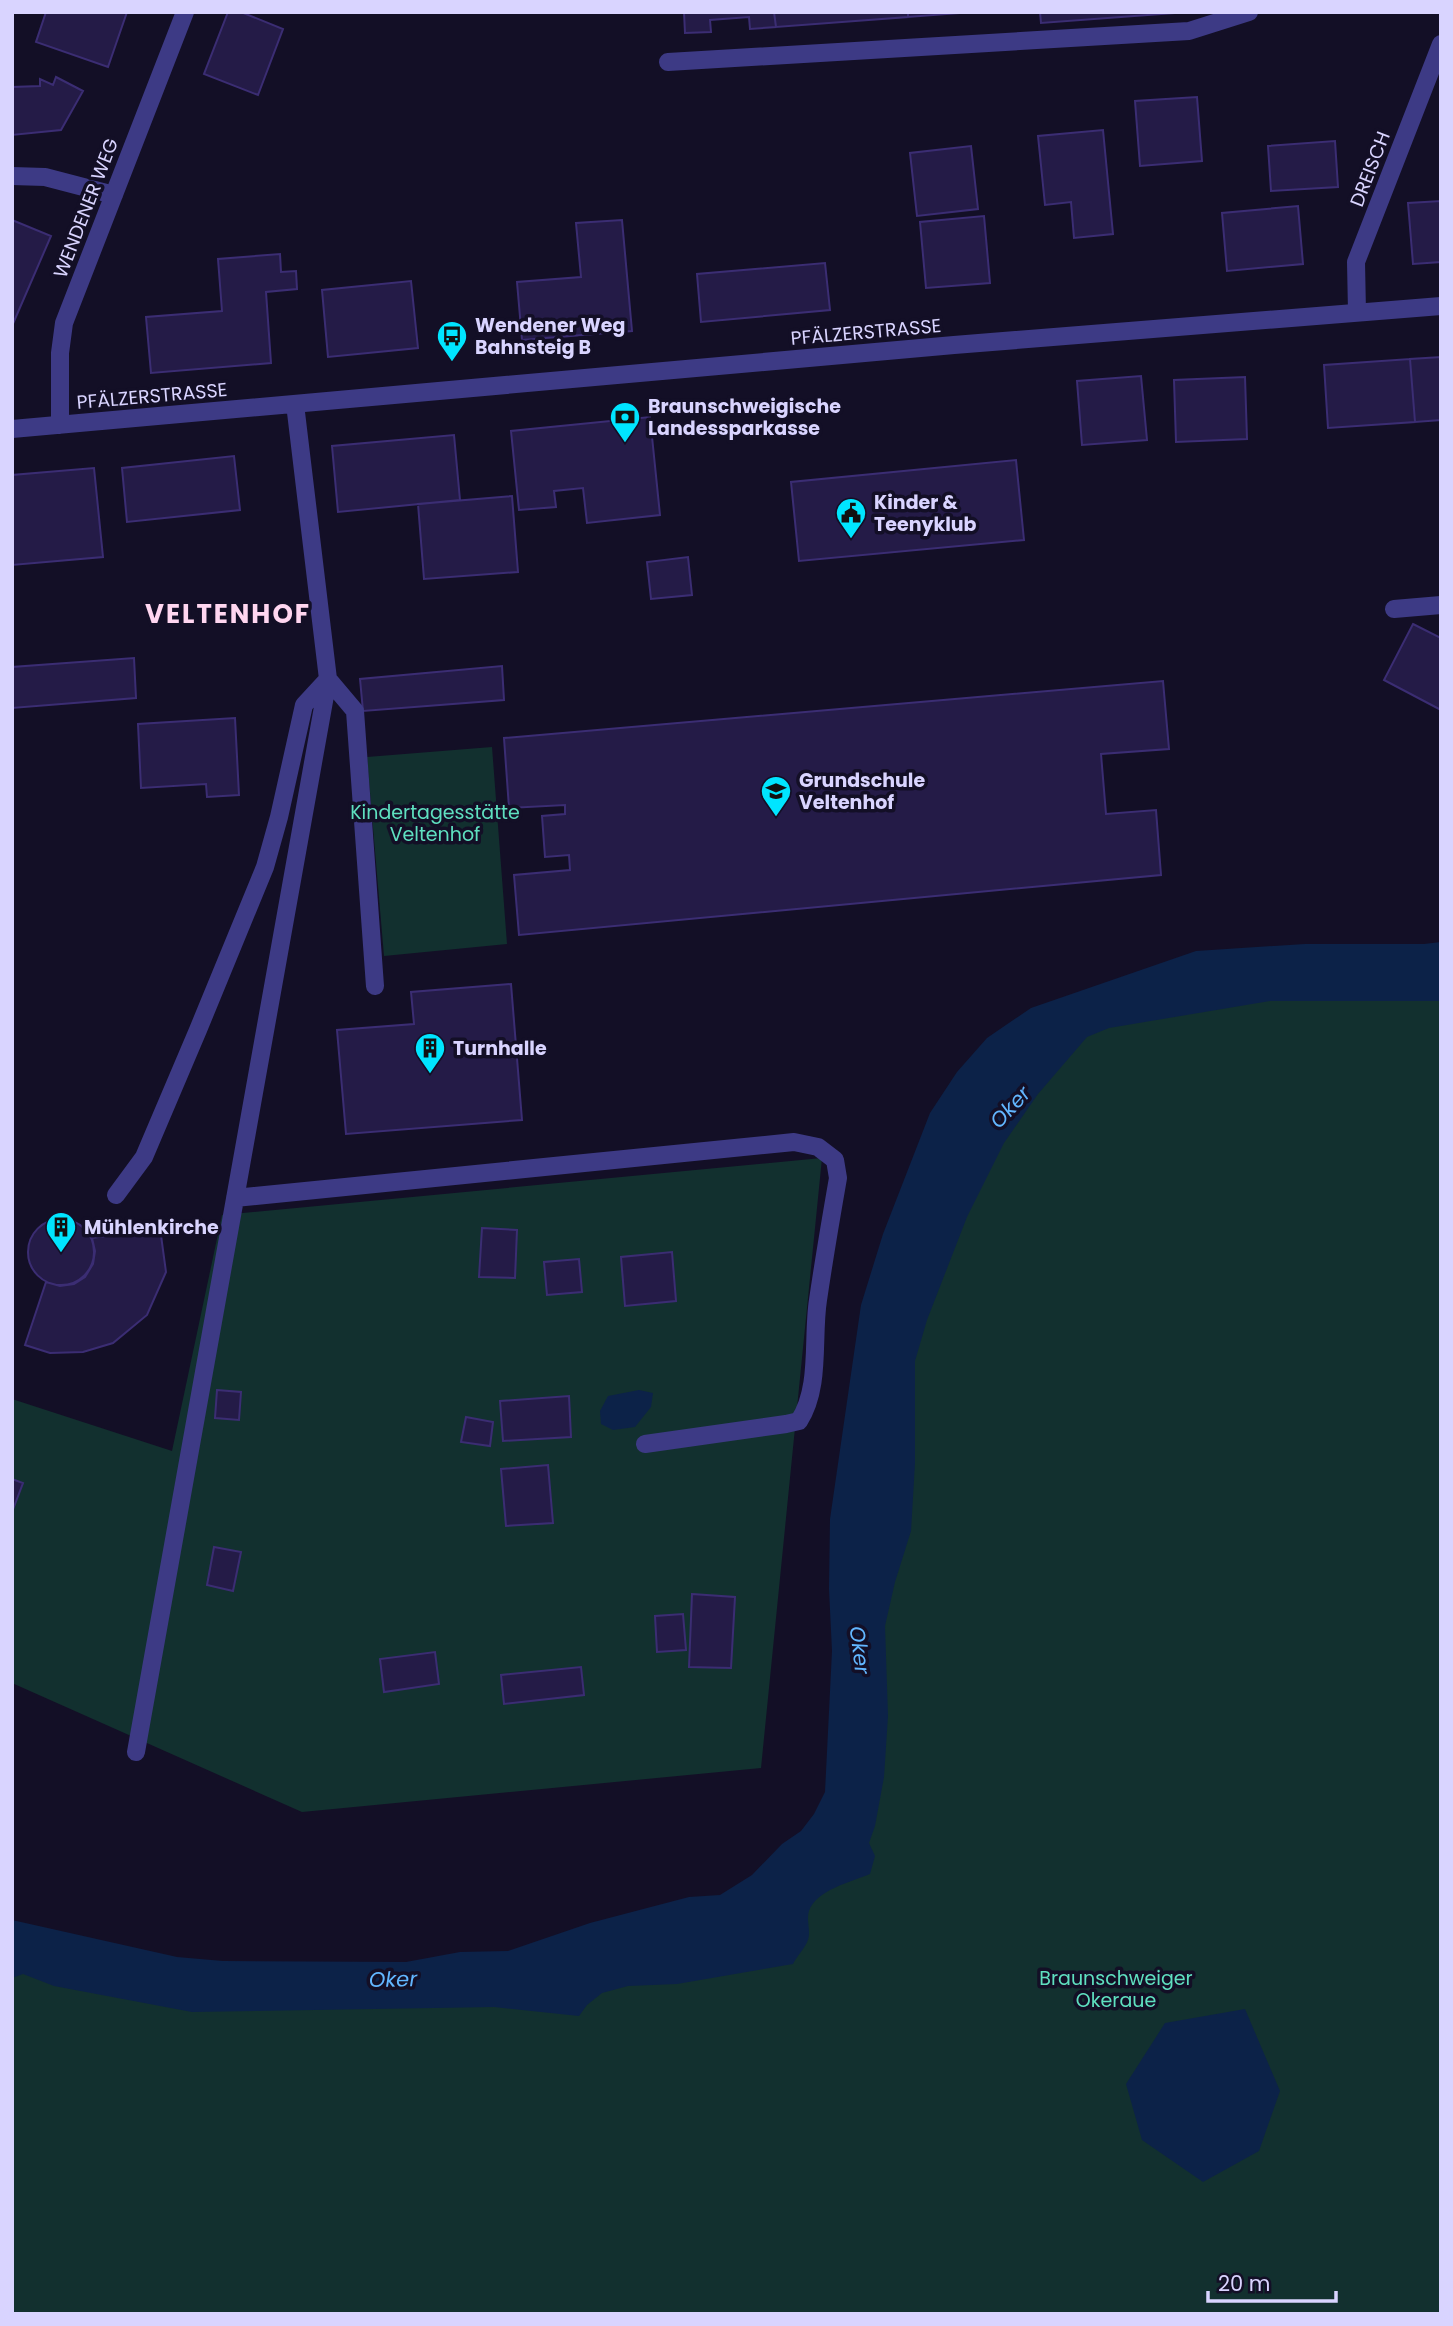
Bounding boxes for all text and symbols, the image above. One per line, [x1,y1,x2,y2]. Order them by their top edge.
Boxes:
street label: DREISCH [1343,128,1397,210]
street label: WENDENER WEG [47,134,125,282]
place label: Wendener Weg Bahnsteig B [475,312,625,361]
street label: PFÄLZERSTRASSE [790,312,942,352]
bus stop icon: Wendener Weg Bahnsteig B [435,319,469,363]
street label: PFÄLZERSTRASSE [76,376,228,416]
place label: Braunschweigische Landessparkasse [648,393,841,442]
bank icon: Braunschweigische Landessparkasse [608,400,642,444]
place label: Kinder & Teenyklub [874,489,977,538]
public building icon: Kinder & Teenyklub [834,496,868,540]
district label: VELTENHOF [145,596,311,632]
place label: Grundschule Veltenhof [799,767,925,816]
school or university icon: Grundschule Veltenhof [759,774,793,818]
park label: Kindertagesstätte Veltenhof [350,799,520,848]
building icon: Turnhalle [413,1031,447,1075]
place label: Turnhalle [453,1035,547,1062]
water label: Oker [983,1079,1038,1135]
building icon: Mühlenkirche [44,1210,78,1254]
place label: Mühlenkirche [84,1214,219,1241]
water label: Oker [843,1624,877,1677]
water label: Oker [369,1964,418,1994]
park label: Braunschweiger Okeraue [1039,1965,1193,2014]
scale bar [1208,2260,1336,2304]
text: 20 m [1218,2269,1271,2298]

